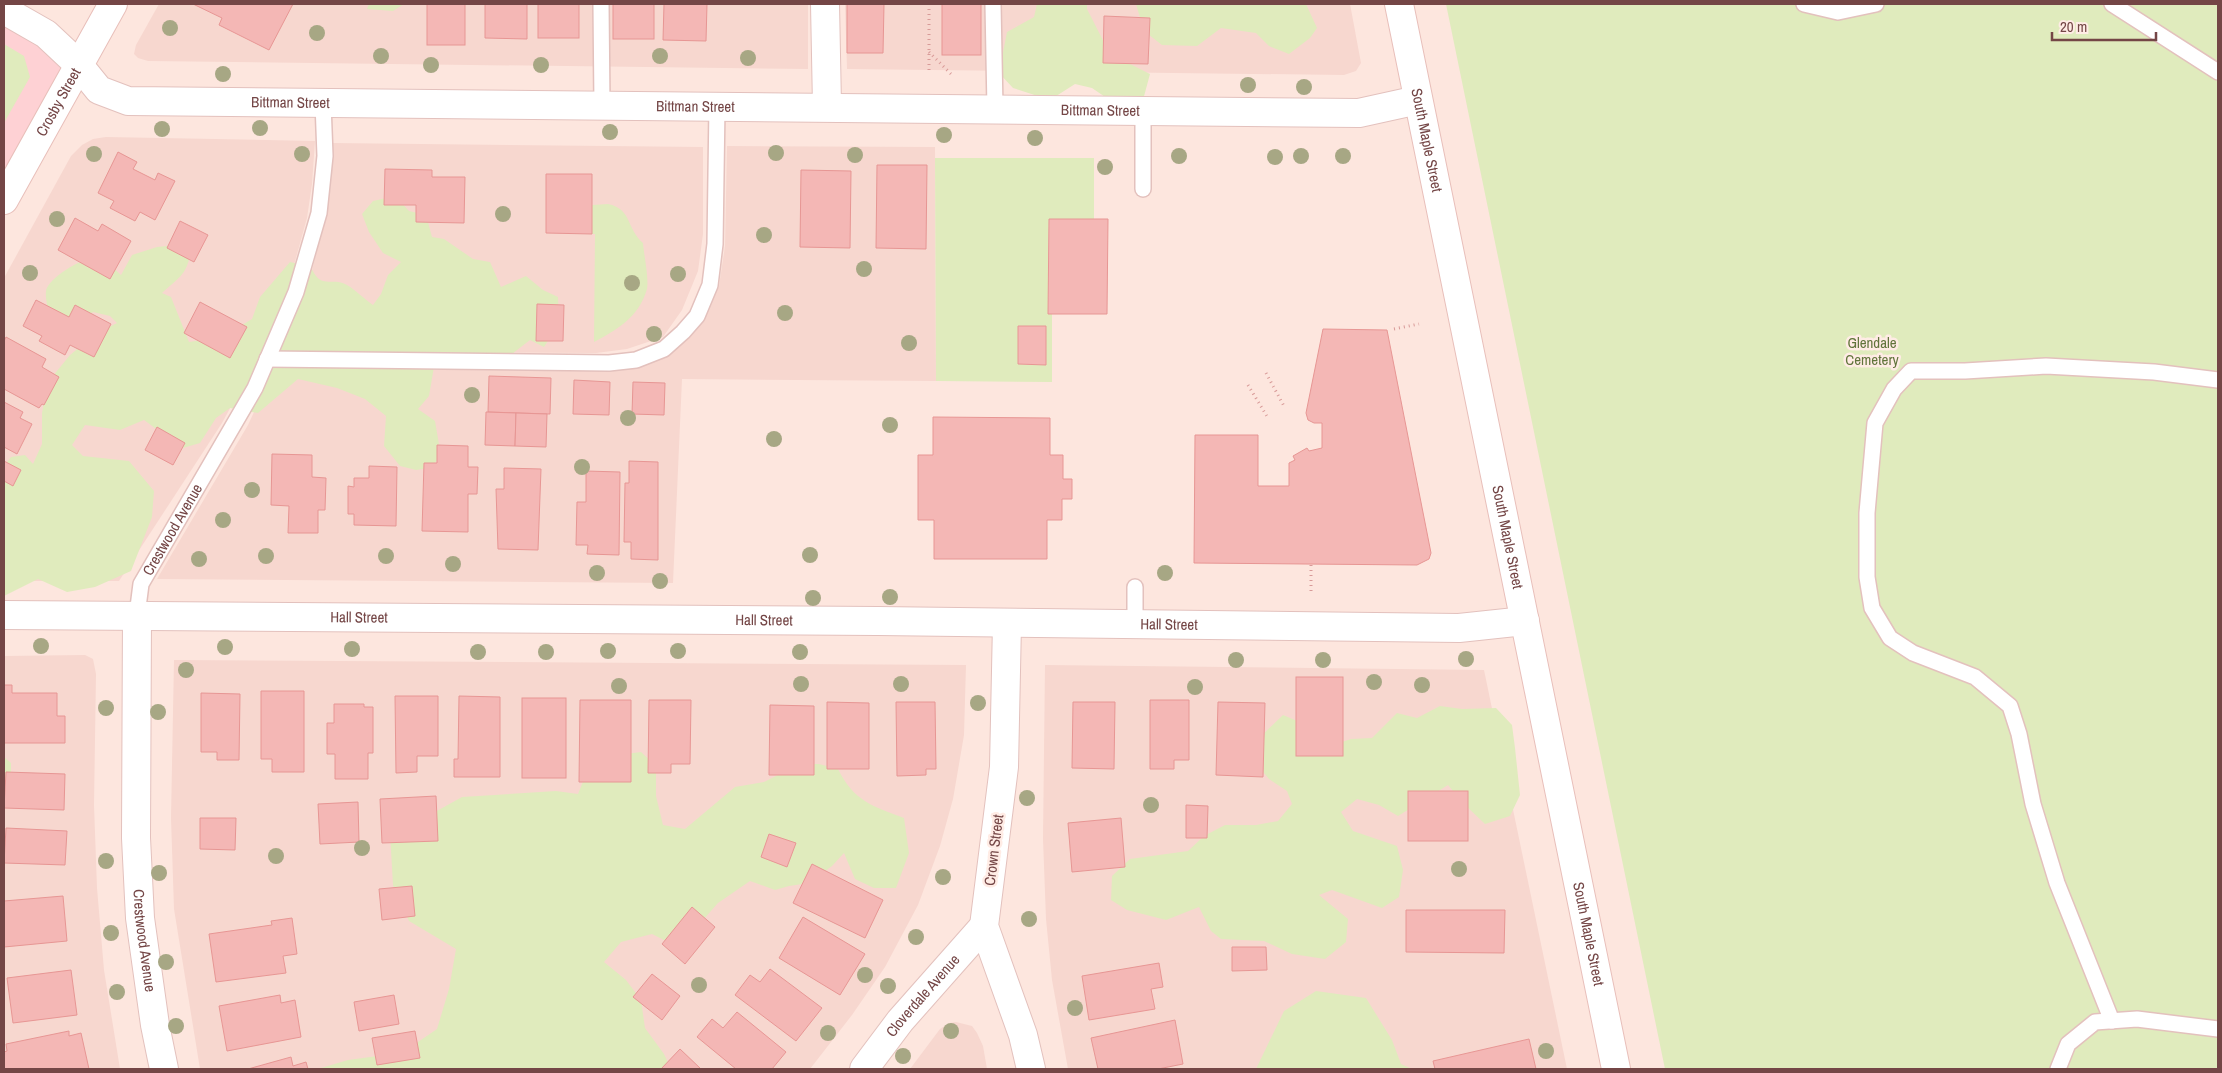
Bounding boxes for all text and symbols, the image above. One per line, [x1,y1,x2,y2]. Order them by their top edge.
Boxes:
scale bar [2052,10,2156,42]
text: 20 m [2060,16,2087,37]
street label: Crosby Street [31,63,86,140]
street label: South Maple Street [1406,86,1448,194]
street label: Bittman Street [251,91,330,113]
street label: Bittman Street [656,95,735,117]
street label: Bittman Street [1061,99,1140,121]
park label: Glendale Cemetery [1845,332,1900,370]
street label: Crestwood Avenue [137,480,207,579]
street label: South Maple Street [1487,483,1529,591]
street label: Hall Street [330,606,388,628]
street label: Hall Street [735,609,793,630]
street label: Hall Street [1140,613,1198,635]
street label: Crown Street [979,812,1008,887]
street label: South Maple Street [1568,880,1610,988]
street label: Crestwood Avenue [129,889,161,993]
street label: Cloverdale Avenue [881,949,964,1041]

